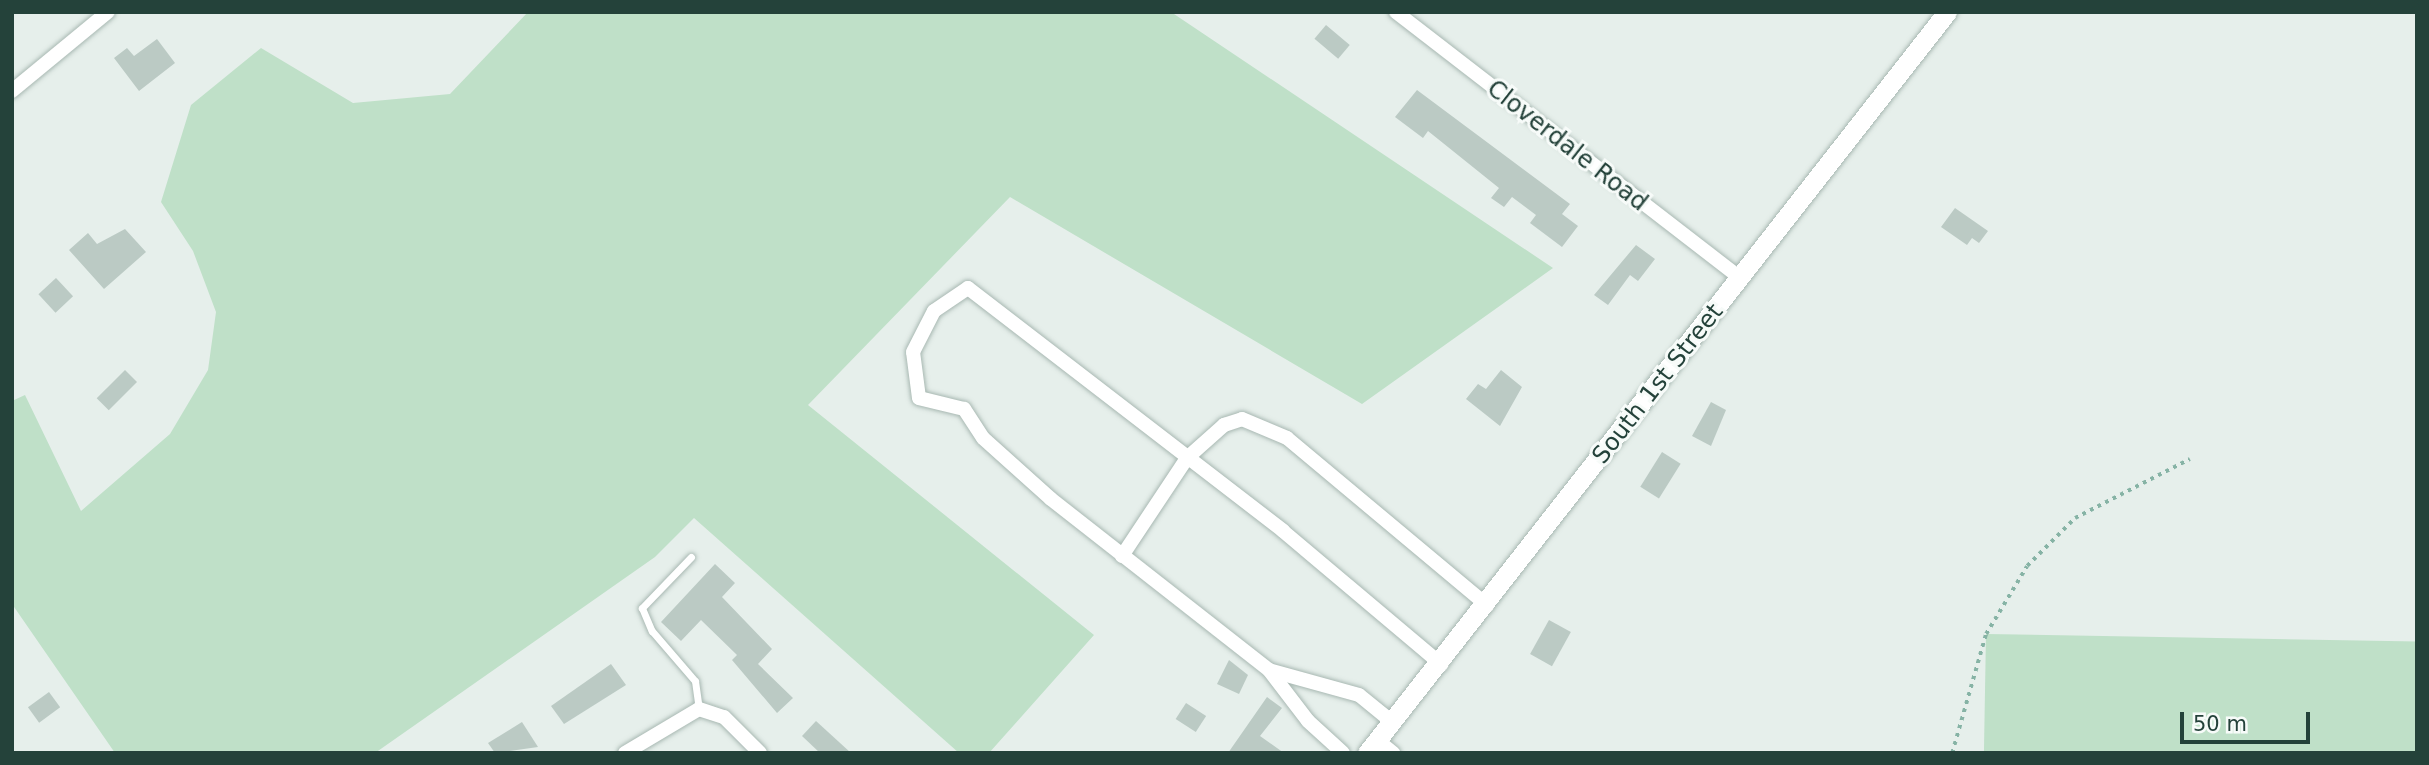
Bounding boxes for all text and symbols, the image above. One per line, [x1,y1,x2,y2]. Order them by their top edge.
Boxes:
street label: Cloverdale Road [1481,74,1653,218]
street label: South 1st Street [1587,298,1729,470]
scale bar [2184,698,2314,742]
text: 50 m [2193,712,2247,736]

